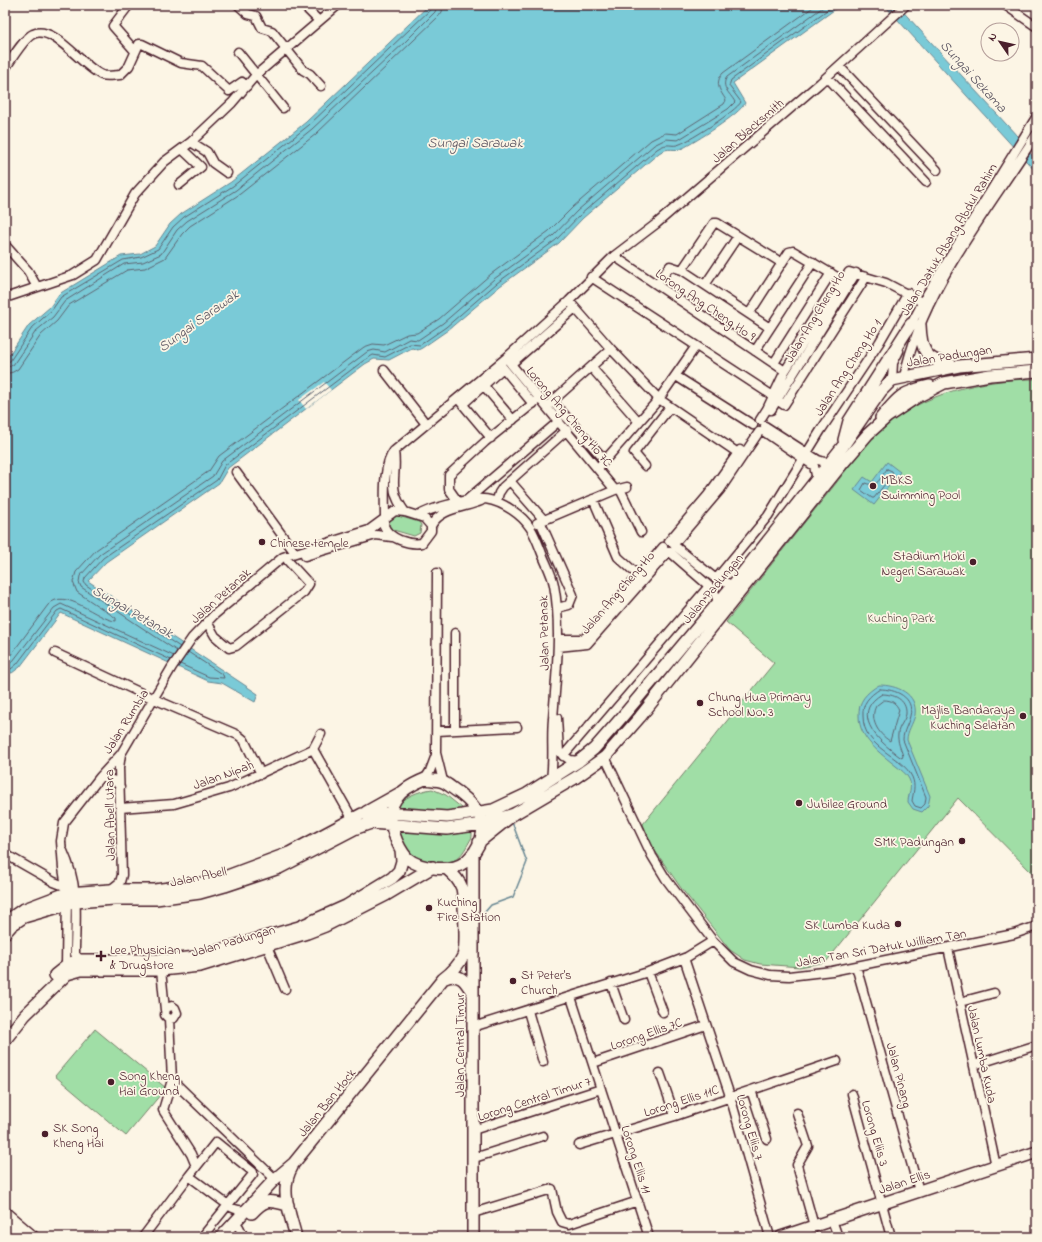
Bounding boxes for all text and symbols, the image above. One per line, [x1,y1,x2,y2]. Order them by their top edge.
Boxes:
north arrow [980,22,1020,62]
text: N [984,29,1001,45]
water label: Sungai Sekama [935,36,1011,118]
street label: Jalan Blacksmith [708,94,788,168]
water label: Sungai Sarawak [427,133,523,154]
street label: Jalan Datuk Abang Abdul Rahim [896,160,1003,320]
street label: Lorong Ang Cheng Ho 9 [651,265,759,347]
street label: Jalan Ang Cheng Ho [780,267,851,367]
water label: Sungai Sarawak [154,284,244,358]
street label: Jalan Ang Cheng Ho 1 [810,316,888,421]
street label: Jalan Padungan [905,340,994,374]
street label: Lorong Ang Cheng Ho 7C [520,363,617,472]
place label: MBKS Swimming Pool [881,471,960,506]
marker: MBKS Swimming Pool [868,481,878,491]
place label: Chinese temple [270,534,349,553]
marker: Chinese temple [257,537,267,547]
street label: Jalan Ang Cheng Ho [577,547,661,639]
place label: Stadium Hoki Negeri Sarawak [881,547,965,582]
street label: Jalan Padungan [678,550,749,629]
marker: Stadium Hoki Negeri Sarawak [968,557,978,567]
street label: Jalan Petanak [187,564,256,628]
water label: Sungai Petanak [88,581,177,644]
street label: Jalan Petanak [534,595,555,671]
park label: Kuching Park [868,609,935,629]
street label: Jalan Rumbia [99,686,154,758]
place label: Chung Hua Primary School No. 3 [708,688,811,722]
marker: Chung Hua Primary School No. 3 [695,698,705,708]
place label: Majlis Bandaraya Kuching Selatan [921,701,1015,736]
marker: Majlis Bandaraya Kuching Selatan [1018,711,1028,721]
street label: Jalan Nipah [190,756,257,795]
street label: Jalan Abell Utara [100,769,121,861]
place label: Jubilee Ground [807,795,888,814]
marker: Jubilee Ground [794,798,804,808]
place label: SMK Padungan [874,833,954,853]
marker: SMK Padungan [957,836,967,846]
street label: Jalan Abell [168,862,228,893]
place label: Kuching Fire Station [436,893,500,927]
marker: Kuching Fire Station [424,903,434,913]
place label: SK Lumba Kuda [805,916,890,935]
marker: SK Lumba Kuda [893,919,903,929]
street label: Jalan Padungan [189,920,278,963]
street label: Jalan Tan Sri Datuk William Tan [795,924,968,973]
place label: Lee Physician & Drugstore [110,941,180,976]
marker: Lee Physician & Drugstore [95,950,107,962]
place label: St Peter’s Church [521,966,572,1000]
marker: St Peter’s Church [508,976,518,986]
street label: Jalan Central Timur [451,992,470,1097]
street label: Jalan Lumba Kuda [962,1004,1001,1105]
street label: Lorong Ellis 7C [608,1013,685,1057]
street label: Jalan Pinang [880,1041,916,1111]
street label: Jalan Ban Hock [294,1064,361,1141]
place label: Song Kheng Hai Ground [119,1067,180,1101]
street label: Lorong Central Timur 7 [475,1072,594,1128]
marker: Song Kheng Hai Ground [106,1077,116,1087]
street label: Lorong Ellis 11C [642,1080,722,1123]
street label: Lorong Ellis 7 [730,1092,768,1163]
street label: Lorong Ellis 3 [855,1098,893,1169]
place label: SK Song Kheng Hai [53,1119,104,1154]
street label: Lorong Ellis 11 [615,1123,656,1196]
marker: SK Song Kheng Hai [40,1129,50,1139]
street label: Jalan Ellis [876,1165,933,1200]

